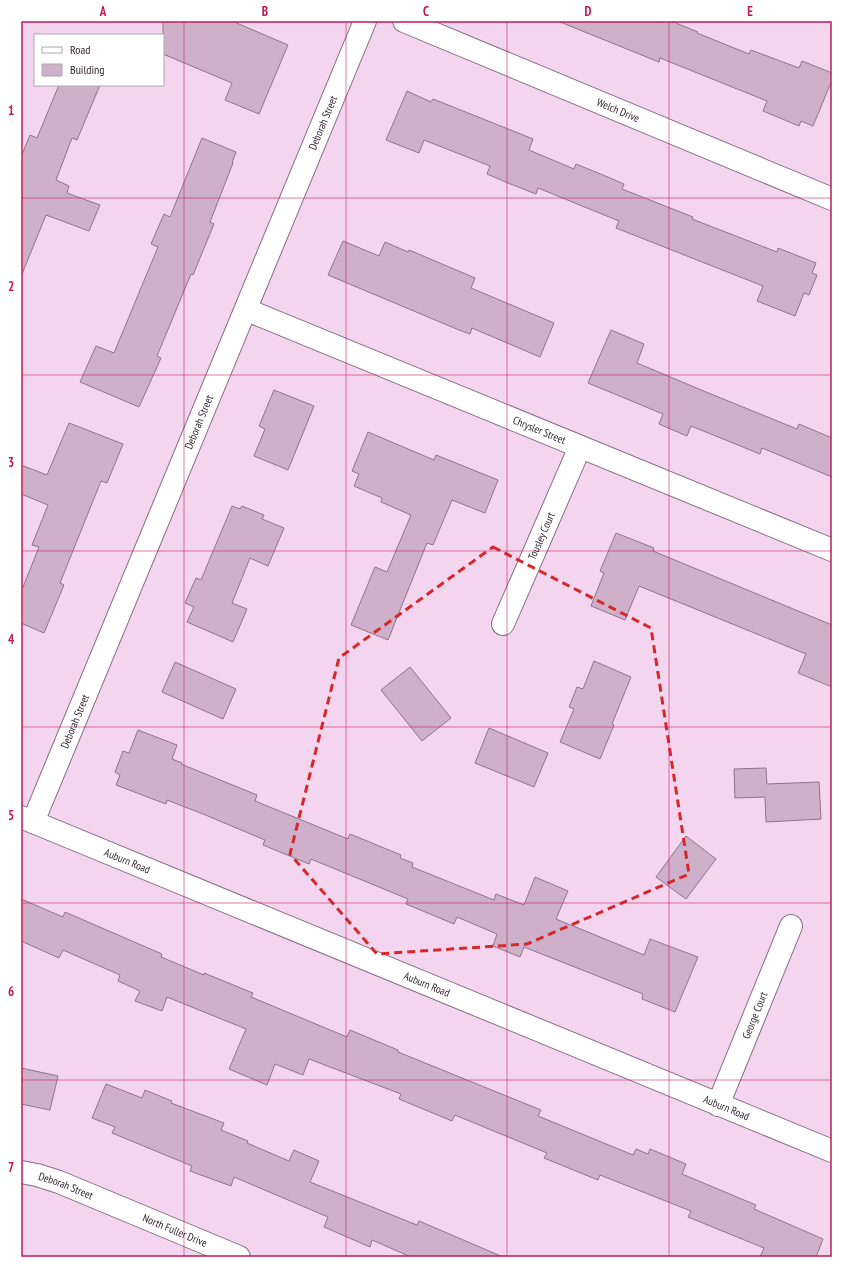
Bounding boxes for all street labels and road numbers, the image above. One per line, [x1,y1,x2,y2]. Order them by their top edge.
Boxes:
street label: Deborah Street [305,94,340,152]
street label: Welch Drive [595,95,642,125]
street label: Deborah Street [181,393,216,451]
street label: Chrysler Street [511,413,568,447]
street label: Tousley Court [525,510,558,562]
street label: Deborah Street [57,692,92,750]
street label: Auburn Road [102,845,153,877]
street label: Auburn Road [402,968,452,1000]
street label: George Court [739,989,771,1041]
street label: Auburn Road [701,1092,752,1123]
street label: Deborah Street [37,1169,95,1202]
street label: North Fuller Drive [141,1211,210,1250]

